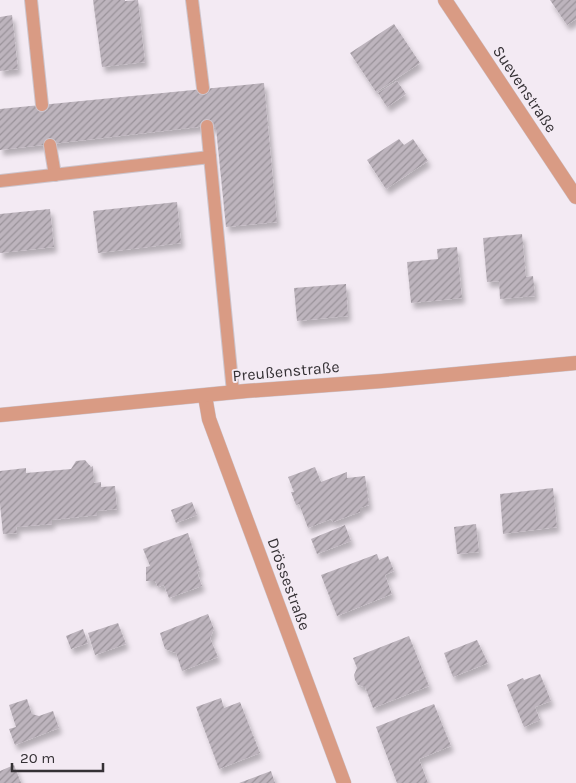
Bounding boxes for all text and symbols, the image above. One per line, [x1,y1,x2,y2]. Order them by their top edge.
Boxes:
street label: Suevenstraße [489,42,561,136]
street label: Preußenstraße [232,357,340,385]
street label: Drössestraße [263,535,315,633]
scale bar [12,740,104,772]
text: 20 m [20,749,55,767]

